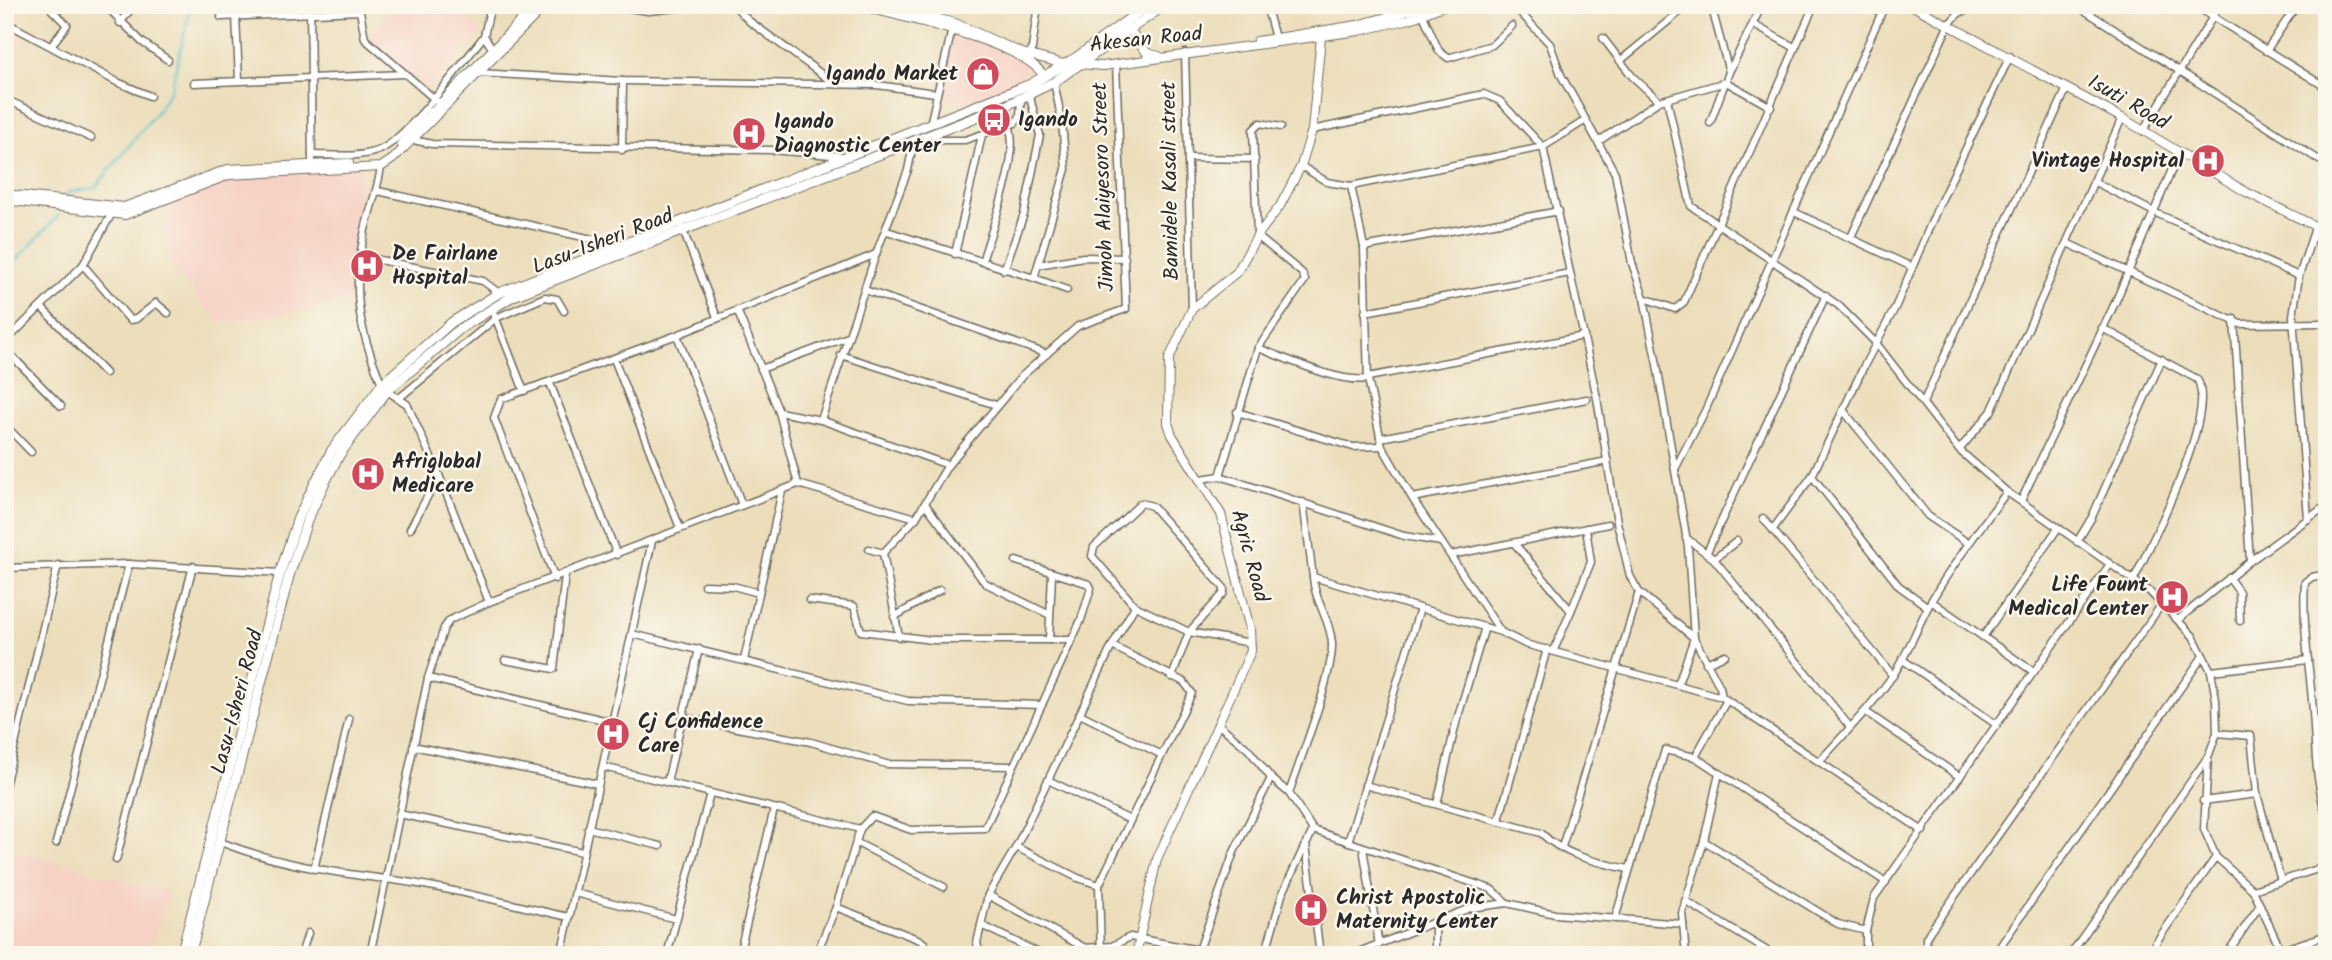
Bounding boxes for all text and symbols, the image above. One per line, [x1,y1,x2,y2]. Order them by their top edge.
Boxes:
street label: Akesan Road [1088,18,1204,62]
shop icon: Igando Market [964,55,1002,93]
place label: Igando Market [826,58,959,91]
street label: Isuti Road [2081,66,2175,140]
street label: Jimoh Alaiyesoro Street [1084,81,1124,292]
street label: Bamidele Kasali street [1153,81,1189,281]
bus stop icon: Igando [975,101,1013,139]
place label: Igando [1018,104,1078,137]
place label: Igando Diagnostic Center [774,106,942,163]
hospital icon: Igando Diagnostic Center [730,115,768,153]
hospital icon: Vintage Hospital [2189,142,2227,180]
place label: Vintage Hospital [2032,145,2184,178]
street label: Lasu-Isheri Road [528,200,679,284]
place label: De Fairlane Hospital [392,238,498,295]
hospital icon: De Fairlane Hospital [348,247,386,285]
place label: Afriglobal Medicare [392,446,481,503]
hospital icon: Afriglobal Medicare [349,455,387,493]
street label: Agric Road [1221,506,1277,606]
place label: Life Fount Medical Center [2008,569,2149,626]
hospital icon: Life Fount Medical Center [2153,578,2191,616]
street label: Lasu-Isheri Road [203,625,273,778]
place label: Cj Confidence Care [638,706,763,763]
hospital icon: Cj Confidence Care [594,715,632,753]
place label: Christ Apostolic Maternity Center [1336,882,1499,939]
hospital icon: Christ Apostolic Maternity Center [1292,891,1330,929]

